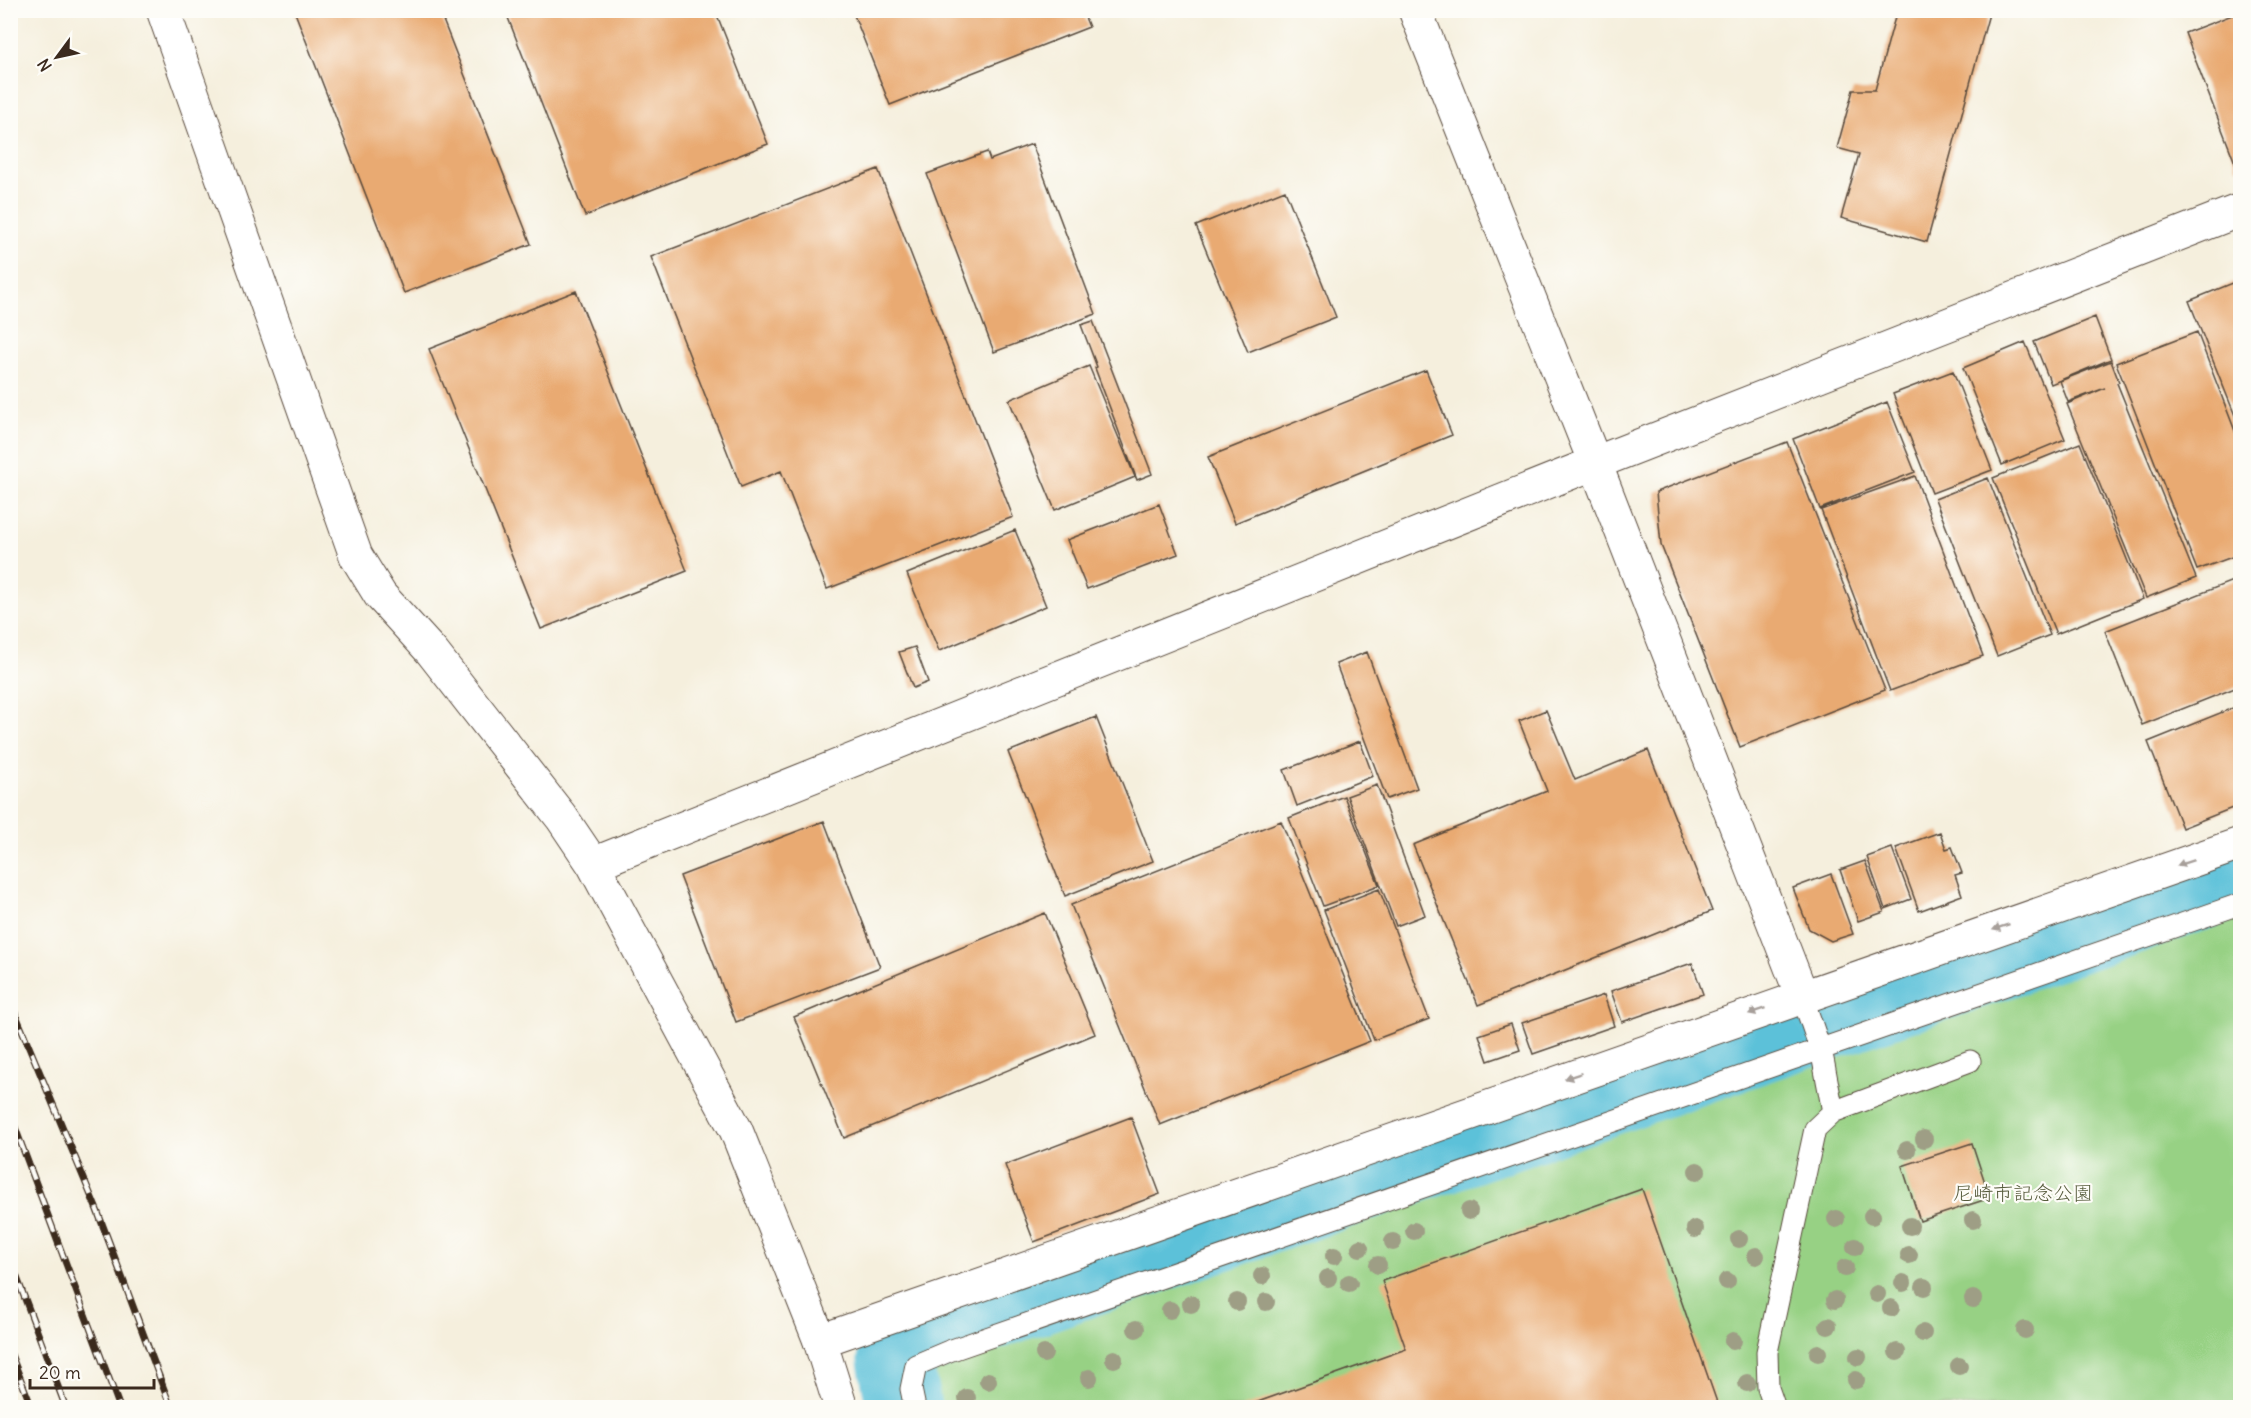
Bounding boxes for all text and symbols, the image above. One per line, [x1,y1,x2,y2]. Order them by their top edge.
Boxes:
north arrow [27,27,87,87]
text: N [33,55,56,75]
one-way arrow [2176,858,2194,868]
one-way arrow [1992,922,2010,932]
one-way arrow [1748,1007,1766,1017]
one-way arrow [1564,1072,1582,1082]
park label: 尼崎市記念公園 [1953,1180,2093,1205]
scale bar [30,1352,154,1390]
text: 20 m [39,1361,81,1384]

